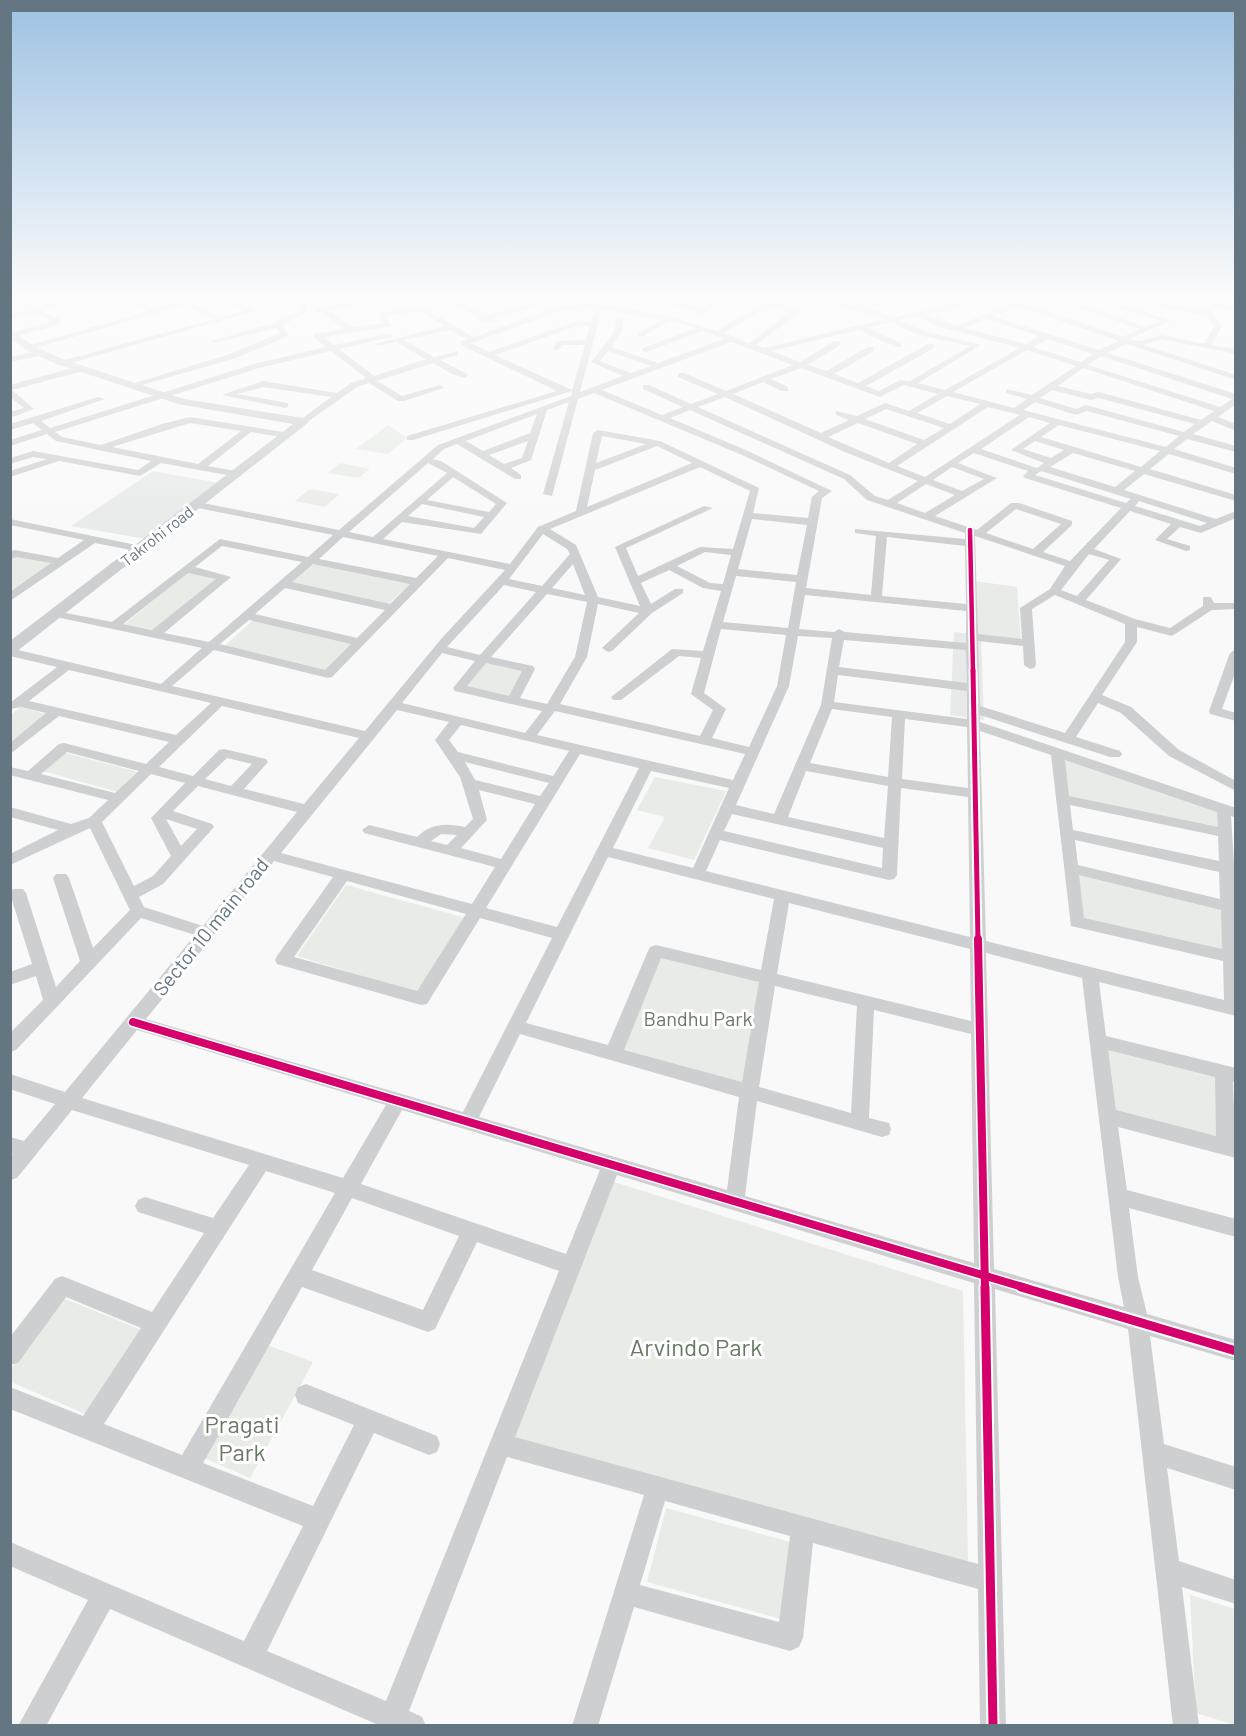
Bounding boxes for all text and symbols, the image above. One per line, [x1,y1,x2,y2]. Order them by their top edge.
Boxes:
street label: Takrohi road [117,501,197,570]
street label: Sector 10 main road [147,853,273,1000]
park label: Bandhu Park [644,1006,753,1030]
park label: Arvindo Park [630,1332,762,1361]
park label: Pragati Park [204,1409,280,1466]

